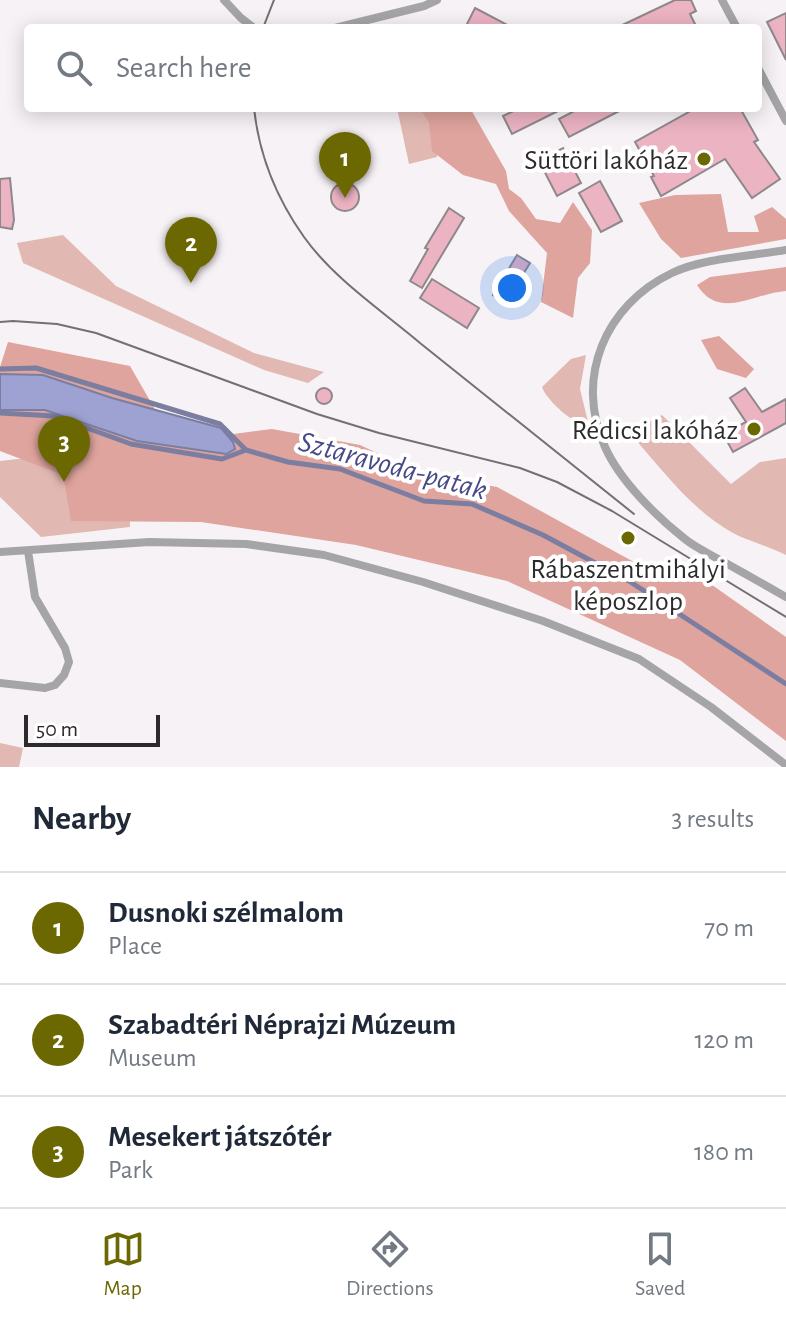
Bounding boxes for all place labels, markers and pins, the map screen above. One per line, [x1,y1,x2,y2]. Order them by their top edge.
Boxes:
pin: 1 [319,132,371,198]
place label: Süttöri lakóház [524,147,688,175]
marker: Süttöri lakóház [695,150,713,168]
pin: 2 [165,217,217,283]
pin: 3 [38,416,90,482]
place label: Rédicsi lakóház [572,417,738,445]
marker: Rédicsi lakóház [745,420,763,438]
marker: Rábaszentmihályi képoszlop [619,529,637,547]
place label: Rábaszentmihályi képoszlop [530,556,726,616]

